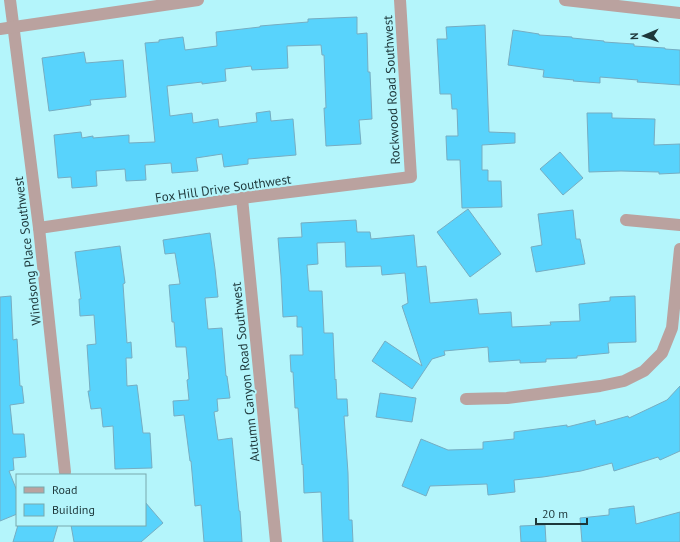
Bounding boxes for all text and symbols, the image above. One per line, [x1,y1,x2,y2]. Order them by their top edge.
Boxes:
street label: Rockwood Road Southwest [379,14,404,165]
north arrow [624,16,664,56]
text: N [627,32,641,40]
street label: Fox Hill Drive Southwest [154,170,293,206]
street label: Windsong Place Southwest [10,175,45,326]
street label: Autumn Canyon Road Southwest [228,281,263,463]
legend [16,474,146,526]
text: Road [52,482,77,497]
scale bar [536,500,587,526]
text: Building [52,502,95,517]
text: 20 m [542,506,568,521]

